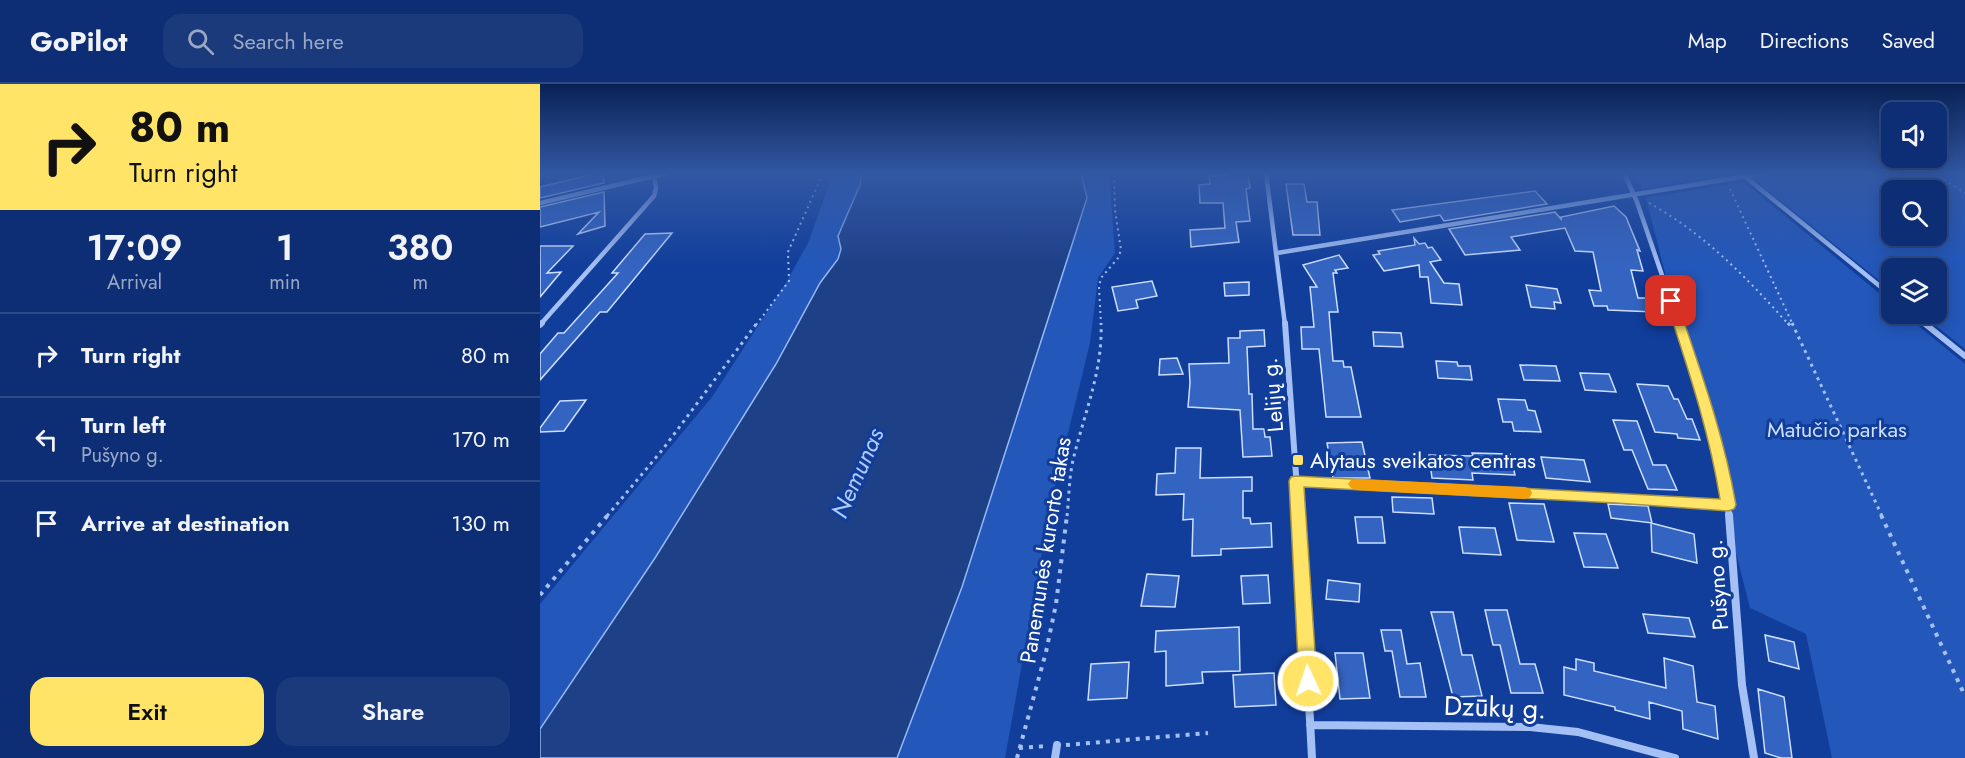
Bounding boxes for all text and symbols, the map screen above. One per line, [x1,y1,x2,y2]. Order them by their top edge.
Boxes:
search box [163,14,583,68]
text: GoPilot [30,21,127,62]
icon: search [184,25,217,58]
text: Search here [232,25,344,57]
text: Map [1688,26,1727,56]
text: Directions [1760,26,1849,56]
text: Saved [1882,26,1935,56]
text: 80 m [129,97,230,158]
map controls [1881,102,1947,324]
button: sound [1881,102,1947,168]
icon: right [30,108,108,186]
text: Turn right [129,153,237,192]
button: search [1881,180,1947,246]
text: 17:09 [87,221,183,273]
text: 1 [276,221,294,273]
text: 380 [387,221,453,273]
button: layers [1881,258,1947,324]
text: Arrival [107,268,162,297]
text: min [269,268,301,297]
text: m [412,268,428,297]
pin [1645,275,1696,326]
icon: arrive [1654,284,1687,317]
icon: right [30,339,63,372]
text: Turn right [81,339,181,371]
text: 80 m [461,339,510,371]
street label: Lelijų g. [1253,356,1291,434]
text: Turn left [81,409,166,441]
park label: Matučio parkas [1767,413,1907,445]
water label: Nemunas [822,422,893,524]
icon: left [30,423,63,456]
text: 170 m [452,423,510,455]
street label: Panemunės kurorto takas [1011,434,1079,665]
text: Pušyno g. [81,441,164,470]
place label: Alytaus sveikatos centras [1310,444,1536,476]
marker: Alytaus sveikatos centras [1291,453,1305,467]
icon: arrive [30,507,63,540]
text: Arrive at destination [81,507,290,539]
text: 130 m [451,507,510,539]
street label: Pušyno g. [1698,538,1736,632]
position arrow [1276,649,1340,713]
button: Exit [30,677,264,746]
button: Share [276,677,510,746]
street label: Dzūkų g. [1443,686,1547,728]

